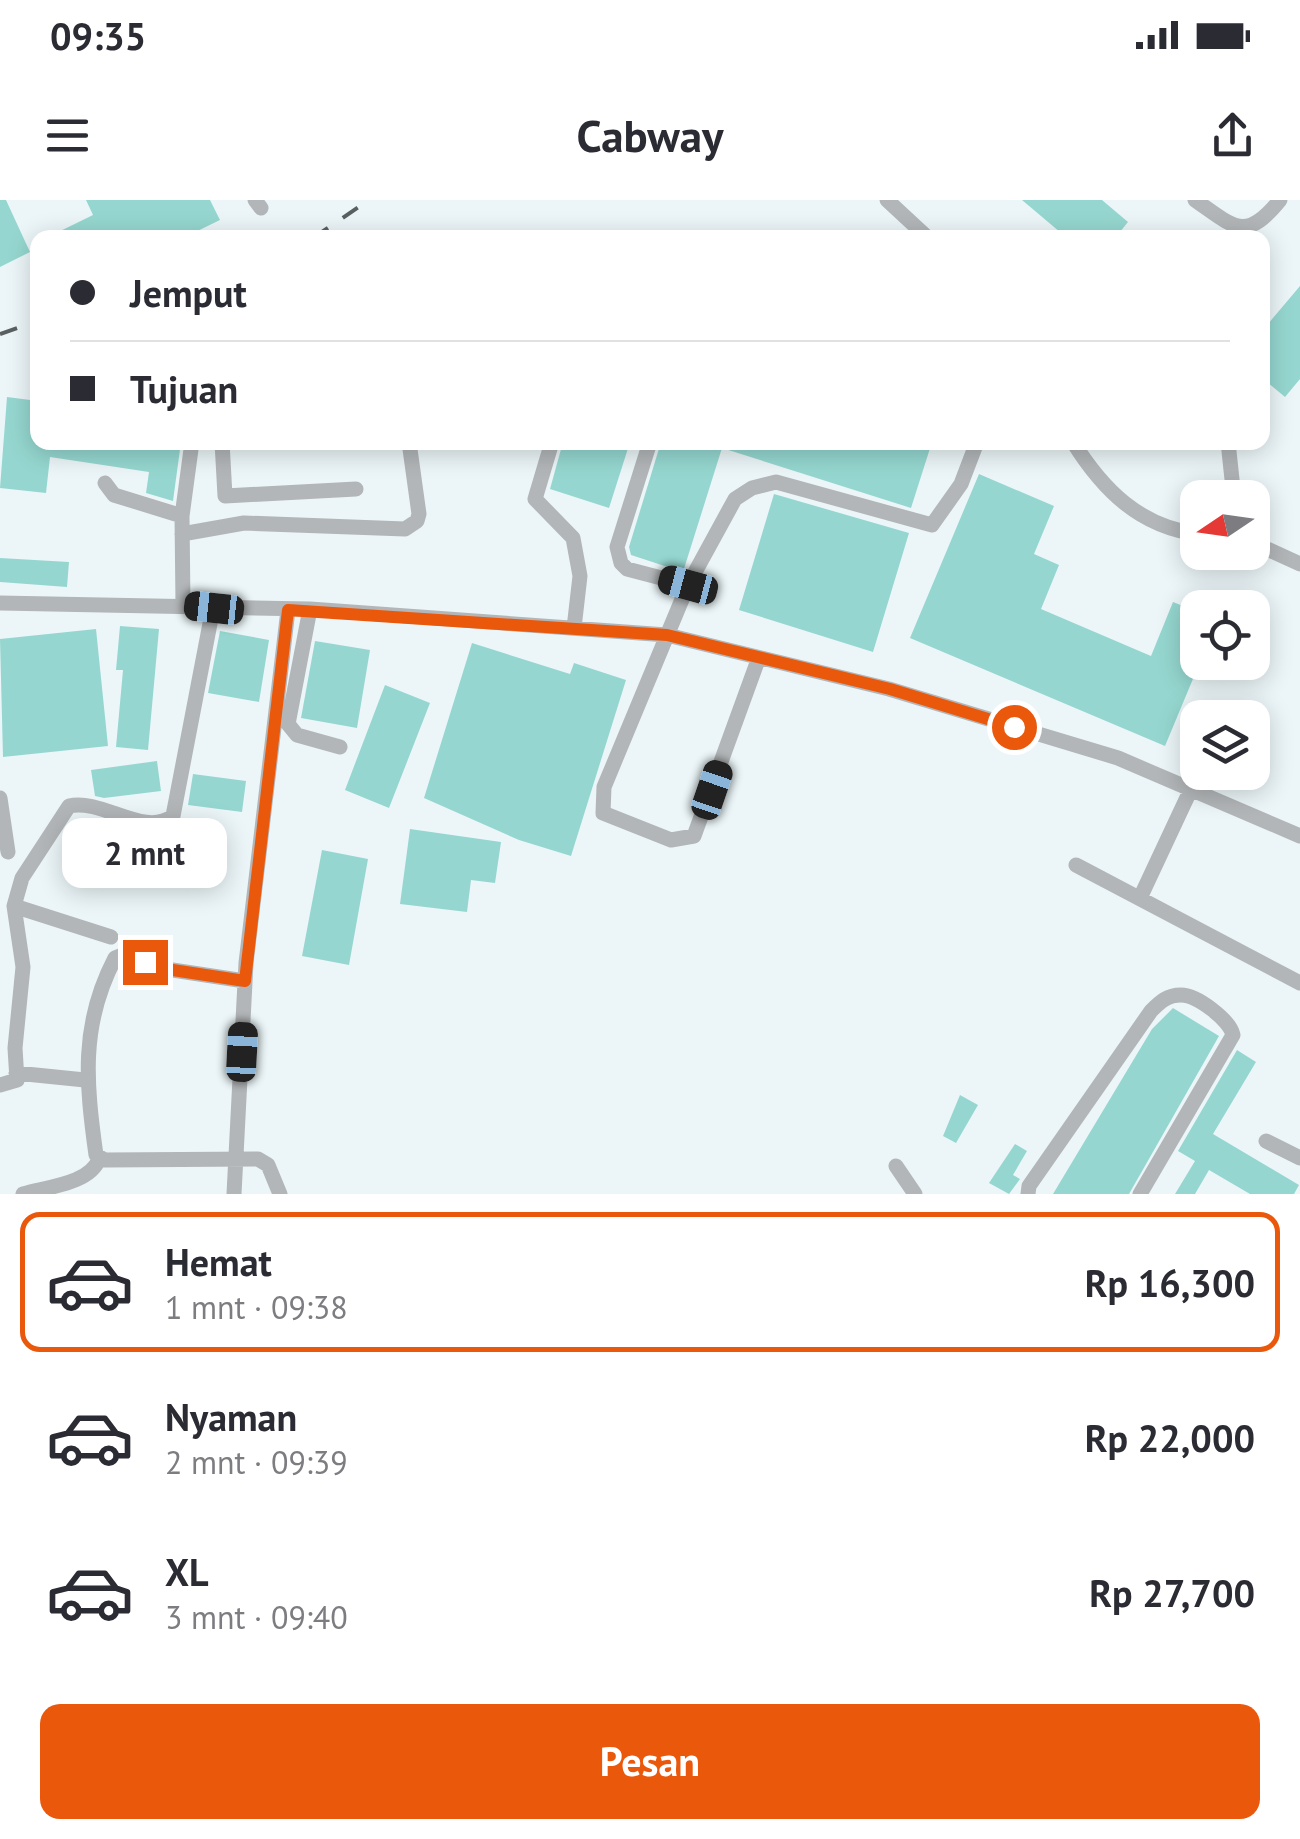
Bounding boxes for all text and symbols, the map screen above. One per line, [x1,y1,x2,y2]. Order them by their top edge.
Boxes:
text: 09:35 [50,11,146,60]
text: Cabway [577,106,723,164]
icon: menu [40,108,95,163]
icon: share [1205,108,1260,163]
text: Jemput [130,268,247,317]
text: Tujuan [130,364,238,413]
north arrow [1180,480,1270,570]
map controls [1180,480,1270,790]
car [655,563,721,607]
car [183,590,245,626]
button: locate [1180,590,1270,680]
button: layers [1180,700,1270,790]
route start [992,705,1037,750]
car [688,757,736,823]
callout: 2 mnt [62,817,228,887]
text: 2 mnt [104,832,185,874]
route end [123,940,168,985]
car [225,1021,259,1083]
icon: car [45,1237,135,1327]
text: Hemat [165,1237,272,1286]
text: Rp 16,300 [1085,1258,1255,1307]
text: 1 mnt · 09:38 [165,1286,348,1328]
icon: car [45,1392,135,1482]
text: Nyaman [165,1392,297,1441]
text: Rp 22,000 [1085,1413,1255,1462]
text: 2 mnt · 09:39 [165,1441,348,1483]
icon: car [45,1547,135,1637]
text: XL [165,1547,209,1596]
text: Rp 27,700 [1089,1568,1255,1617]
text: 3 mnt · 09:40 [165,1596,348,1638]
button: Pesan [40,1704,1260,1819]

